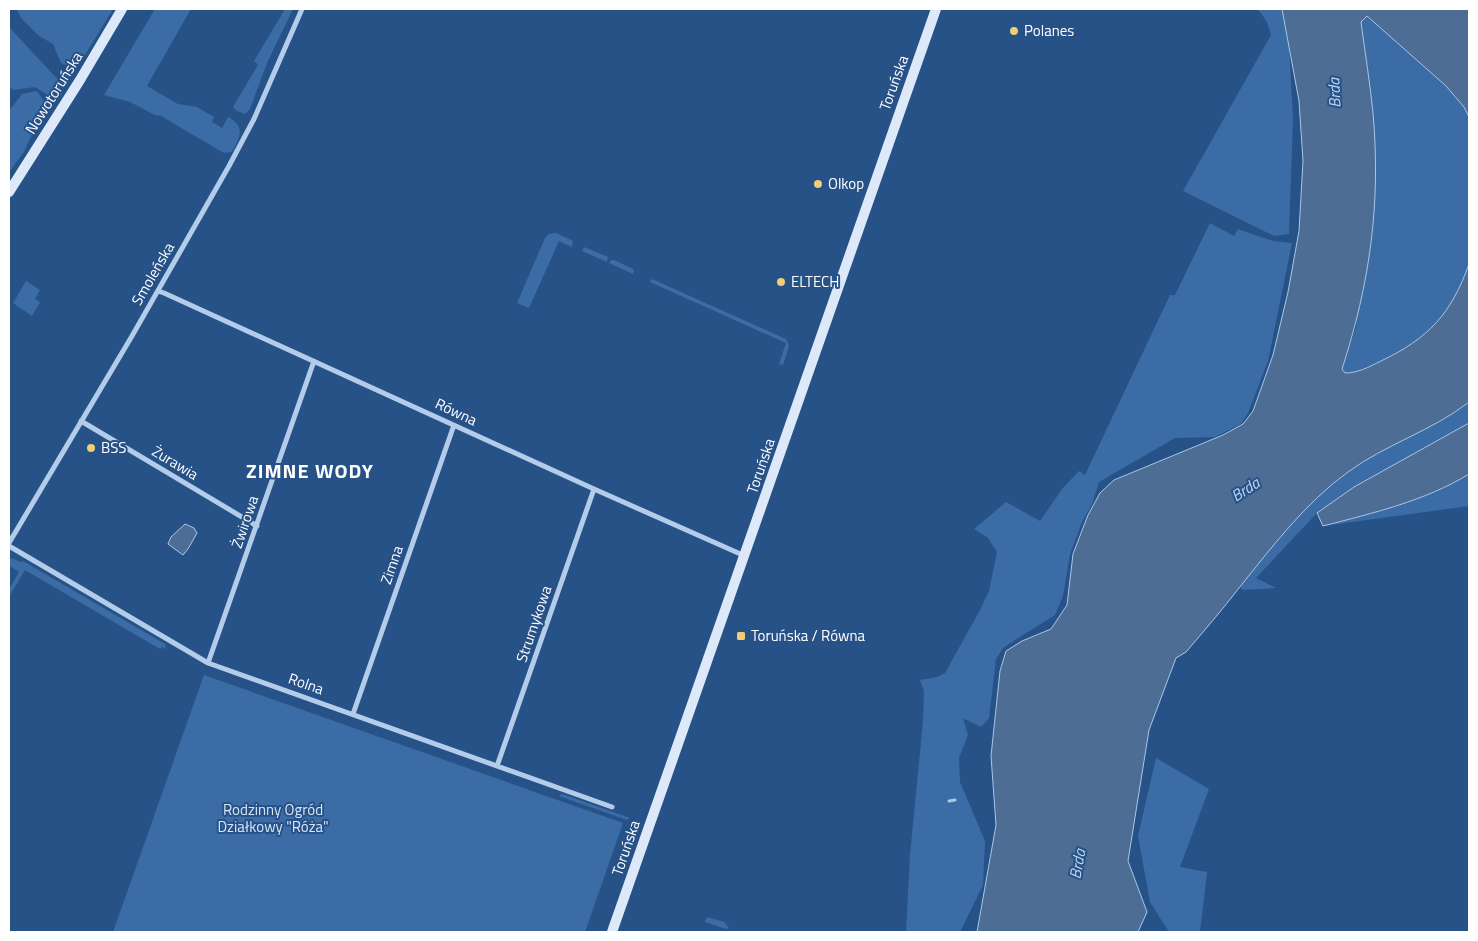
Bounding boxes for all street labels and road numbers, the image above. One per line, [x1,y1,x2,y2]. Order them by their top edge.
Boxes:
street label: Nowotoruńska [19,47,88,138]
street label: Toruńska [873,52,914,114]
street label: Smoleńska [125,238,180,310]
street label: Równa [431,392,481,431]
street label: Toruńska [740,435,781,497]
street label: Żurawia [148,440,203,486]
street label: Żwirowa [225,492,264,551]
street label: Zimna [374,542,409,587]
street label: Strumykowa [510,582,558,665]
street label: Rolna [285,667,327,700]
street label: Toruńska [605,817,646,879]

